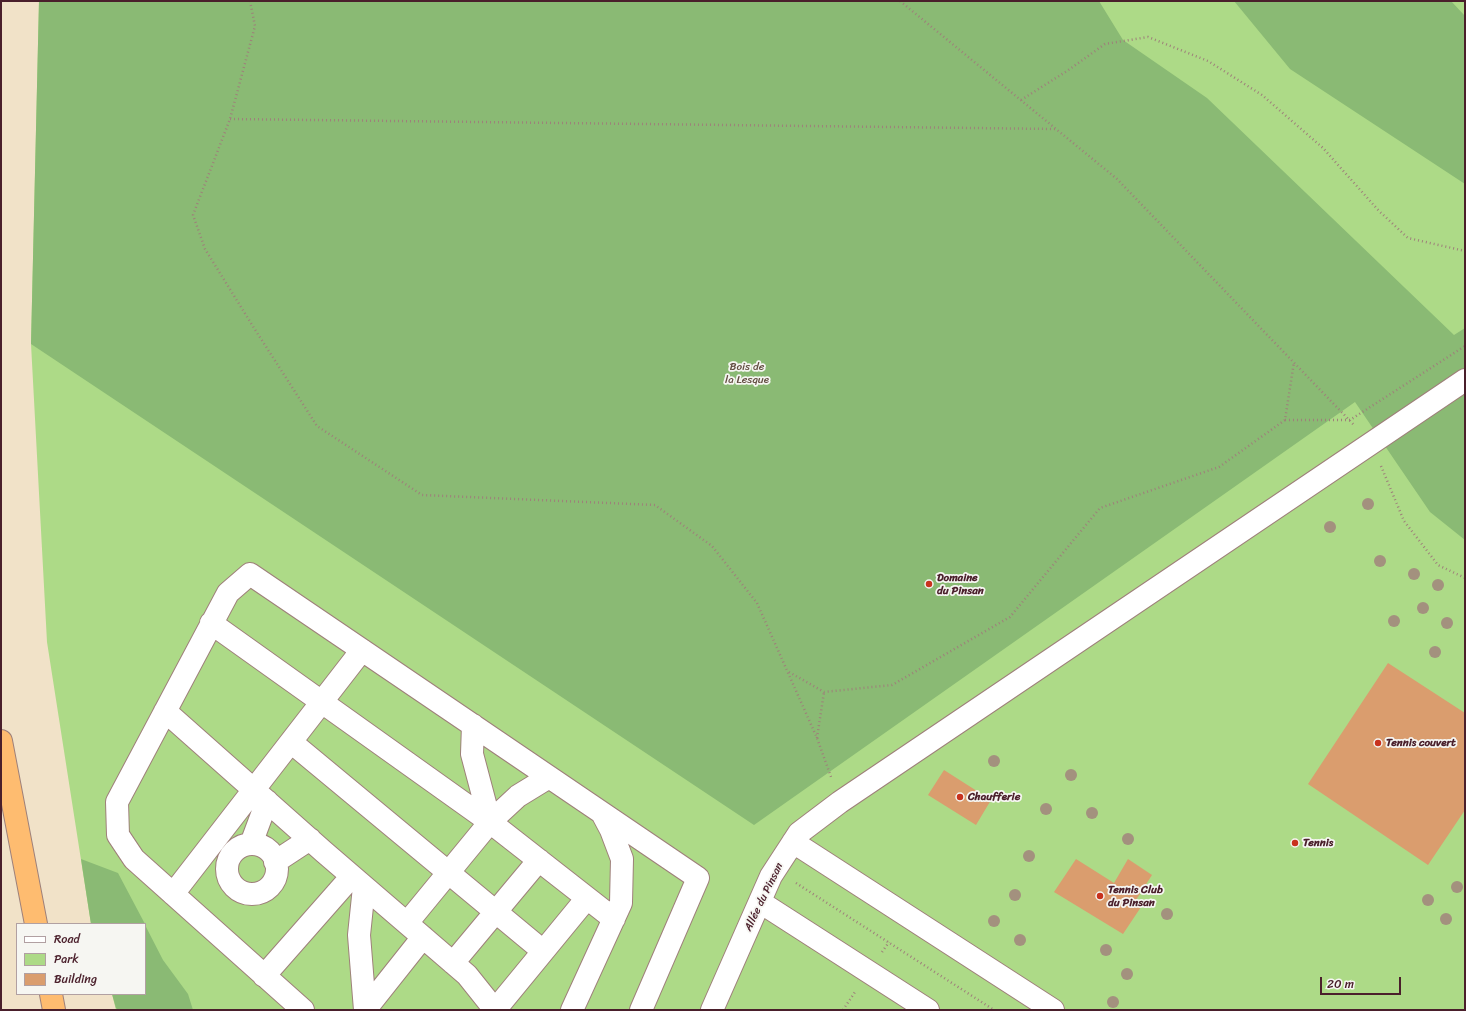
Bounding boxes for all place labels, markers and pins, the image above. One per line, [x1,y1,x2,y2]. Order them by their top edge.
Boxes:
place label: Domaine du Pinsan [937,571,984,597]
marker: Domaine du Pinsan [924,579,934,589]
place label: Tennis couvert [1386,736,1456,750]
marker: Tennis couvert [1373,738,1383,748]
place label: Chaufferie [968,790,1020,804]
marker: Chaufferie [955,792,965,802]
place label: Tennis [1303,836,1333,850]
marker: Tennis [1290,838,1300,848]
place label: Tennis Club du Pinsan [1108,883,1163,909]
marker: Tennis Club du Pinsan [1095,891,1105,901]

